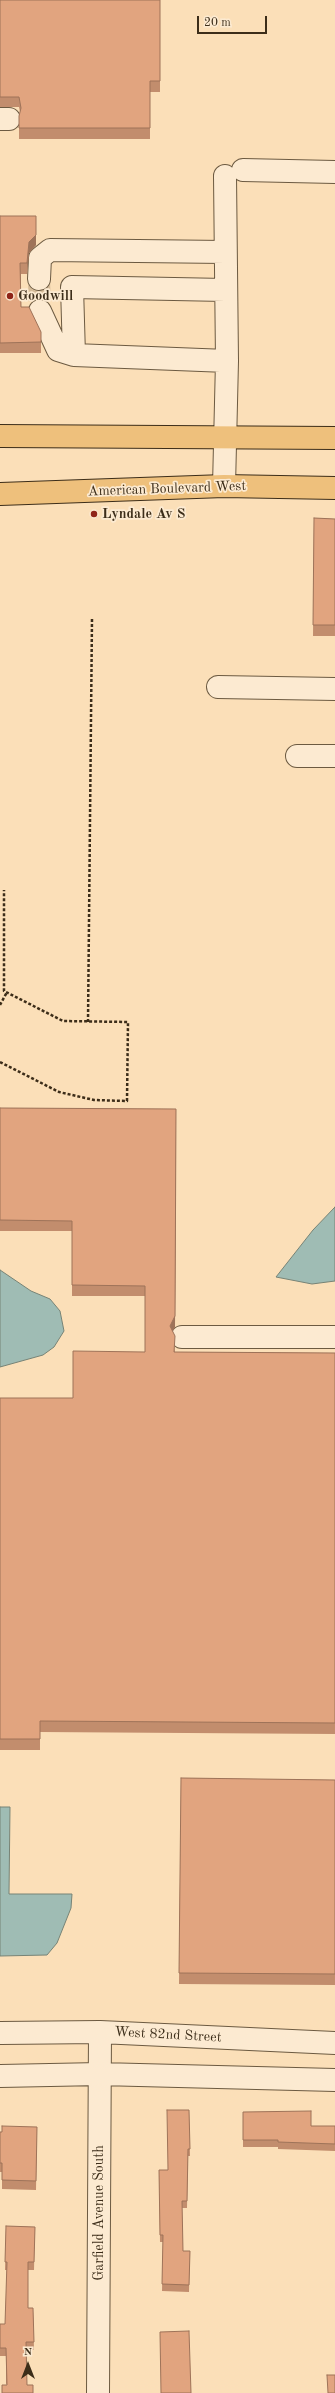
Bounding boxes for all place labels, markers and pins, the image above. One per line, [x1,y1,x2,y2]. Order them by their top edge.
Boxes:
place label: Goodwill [18,288,73,304]
marker: Goodwill [5,291,15,301]
place label: Lyndale Av S [102,506,185,522]
marker: Lyndale Av S [89,509,99,519]

